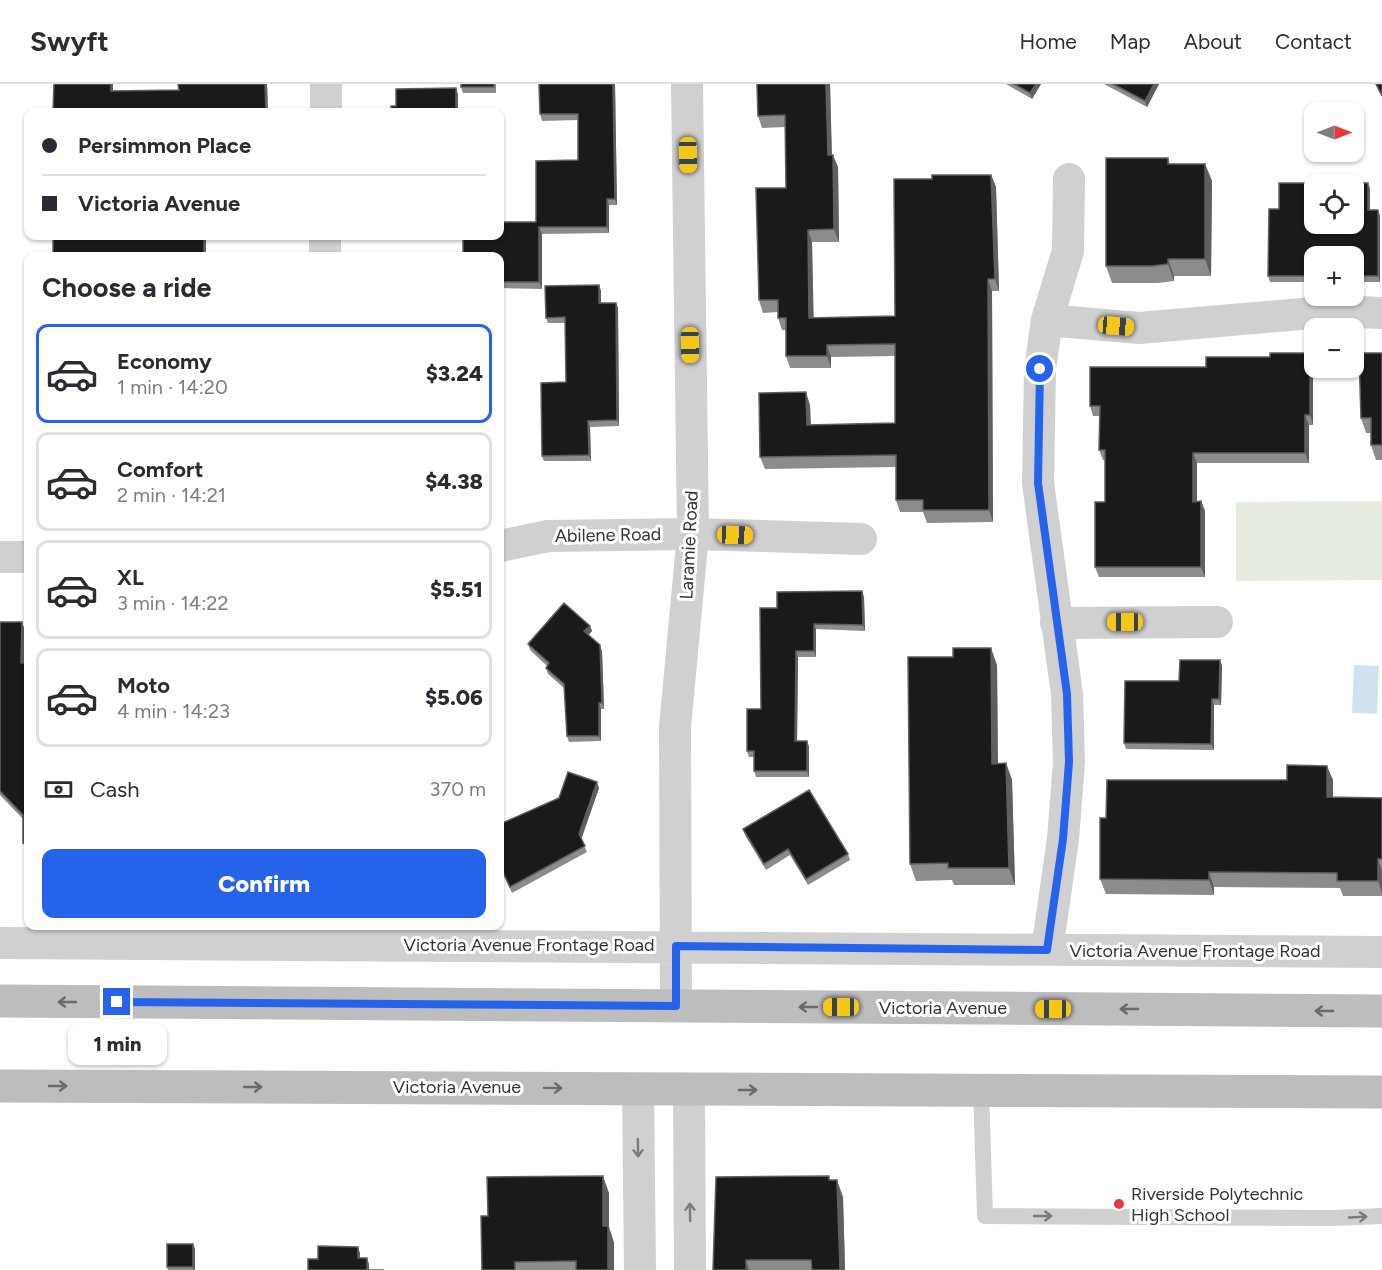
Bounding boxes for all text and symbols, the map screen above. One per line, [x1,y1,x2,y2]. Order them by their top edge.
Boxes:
text: Swyft [30,24,109,58]
text: Home [1020,29,1077,54]
text: Map [1110,29,1151,54]
text: About [1184,29,1242,54]
text: Contact [1275,29,1352,54]
north arrow [1304,102,1364,162]
map controls [1304,102,1364,378]
text: Persimmon Place [78,132,251,159]
car [679,137,697,173]
button: locate [1304,174,1364,234]
text: Victoria Avenue [78,190,240,217]
button: + [1304,246,1364,306]
text: Choose a ride [42,271,211,304]
car [1097,315,1135,337]
button: − [1304,318,1364,378]
car [681,327,699,363]
icon: car [45,347,99,401]
text: Economy [117,348,212,375]
route start [1026,355,1053,382]
text: $3.24 [426,360,483,387]
text: 1 min · 14:20 [117,375,228,399]
icon: car [45,455,99,509]
text: Comfort [117,456,203,483]
text: $4.38 [425,468,483,495]
text: 2 min · 14:21 [117,483,226,507]
street label: Laramie Road [675,490,703,600]
street label: Abilene Road [555,523,661,547]
car [717,525,753,545]
icon: car [45,563,99,617]
text: XL [117,564,144,591]
text: $5.51 [430,576,483,603]
text: 3 min · 14:22 [117,591,229,615]
car [1107,613,1143,631]
icon: car [45,671,99,725]
text: Moto [117,672,170,699]
text: $5.06 [425,684,483,711]
text: 4 min · 14:23 [117,699,230,723]
icon: cash [42,773,75,806]
text: Cash [90,776,140,803]
text: 370 m [430,777,486,801]
button: Confirm [42,849,486,918]
street label: Victoria Avenue Frontage Road [403,934,655,956]
street label: Victoria Avenue Frontage Road [1069,940,1321,962]
route end [103,988,130,1015]
one-way arrow [57,996,77,1008]
street label: Victoria Avenue [879,997,1007,1019]
car [823,998,859,1016]
car [1035,1000,1071,1018]
one-way arrow [798,1001,818,1013]
one-way arrow [1119,1003,1139,1015]
one-way arrow [1314,1005,1334,1017]
callout: 1 min [68,1023,166,1065]
text: 1 min [94,1032,141,1056]
street label: Victoria Avenue [393,1076,521,1098]
one-way arrow [48,1080,68,1092]
one-way arrow [243,1081,263,1093]
one-way arrow [543,1082,563,1094]
one-way arrow [738,1084,758,1096]
one-way arrow [633,1137,644,1157]
place label: Riverside Polytechnic High School [1131,1183,1304,1226]
marker: Riverside Polytechnic High School [1112,1197,1126,1211]
one-way arrow [684,1202,696,1222]
one-way arrow [1033,1210,1053,1222]
one-way arrow [1348,1212,1368,1223]

